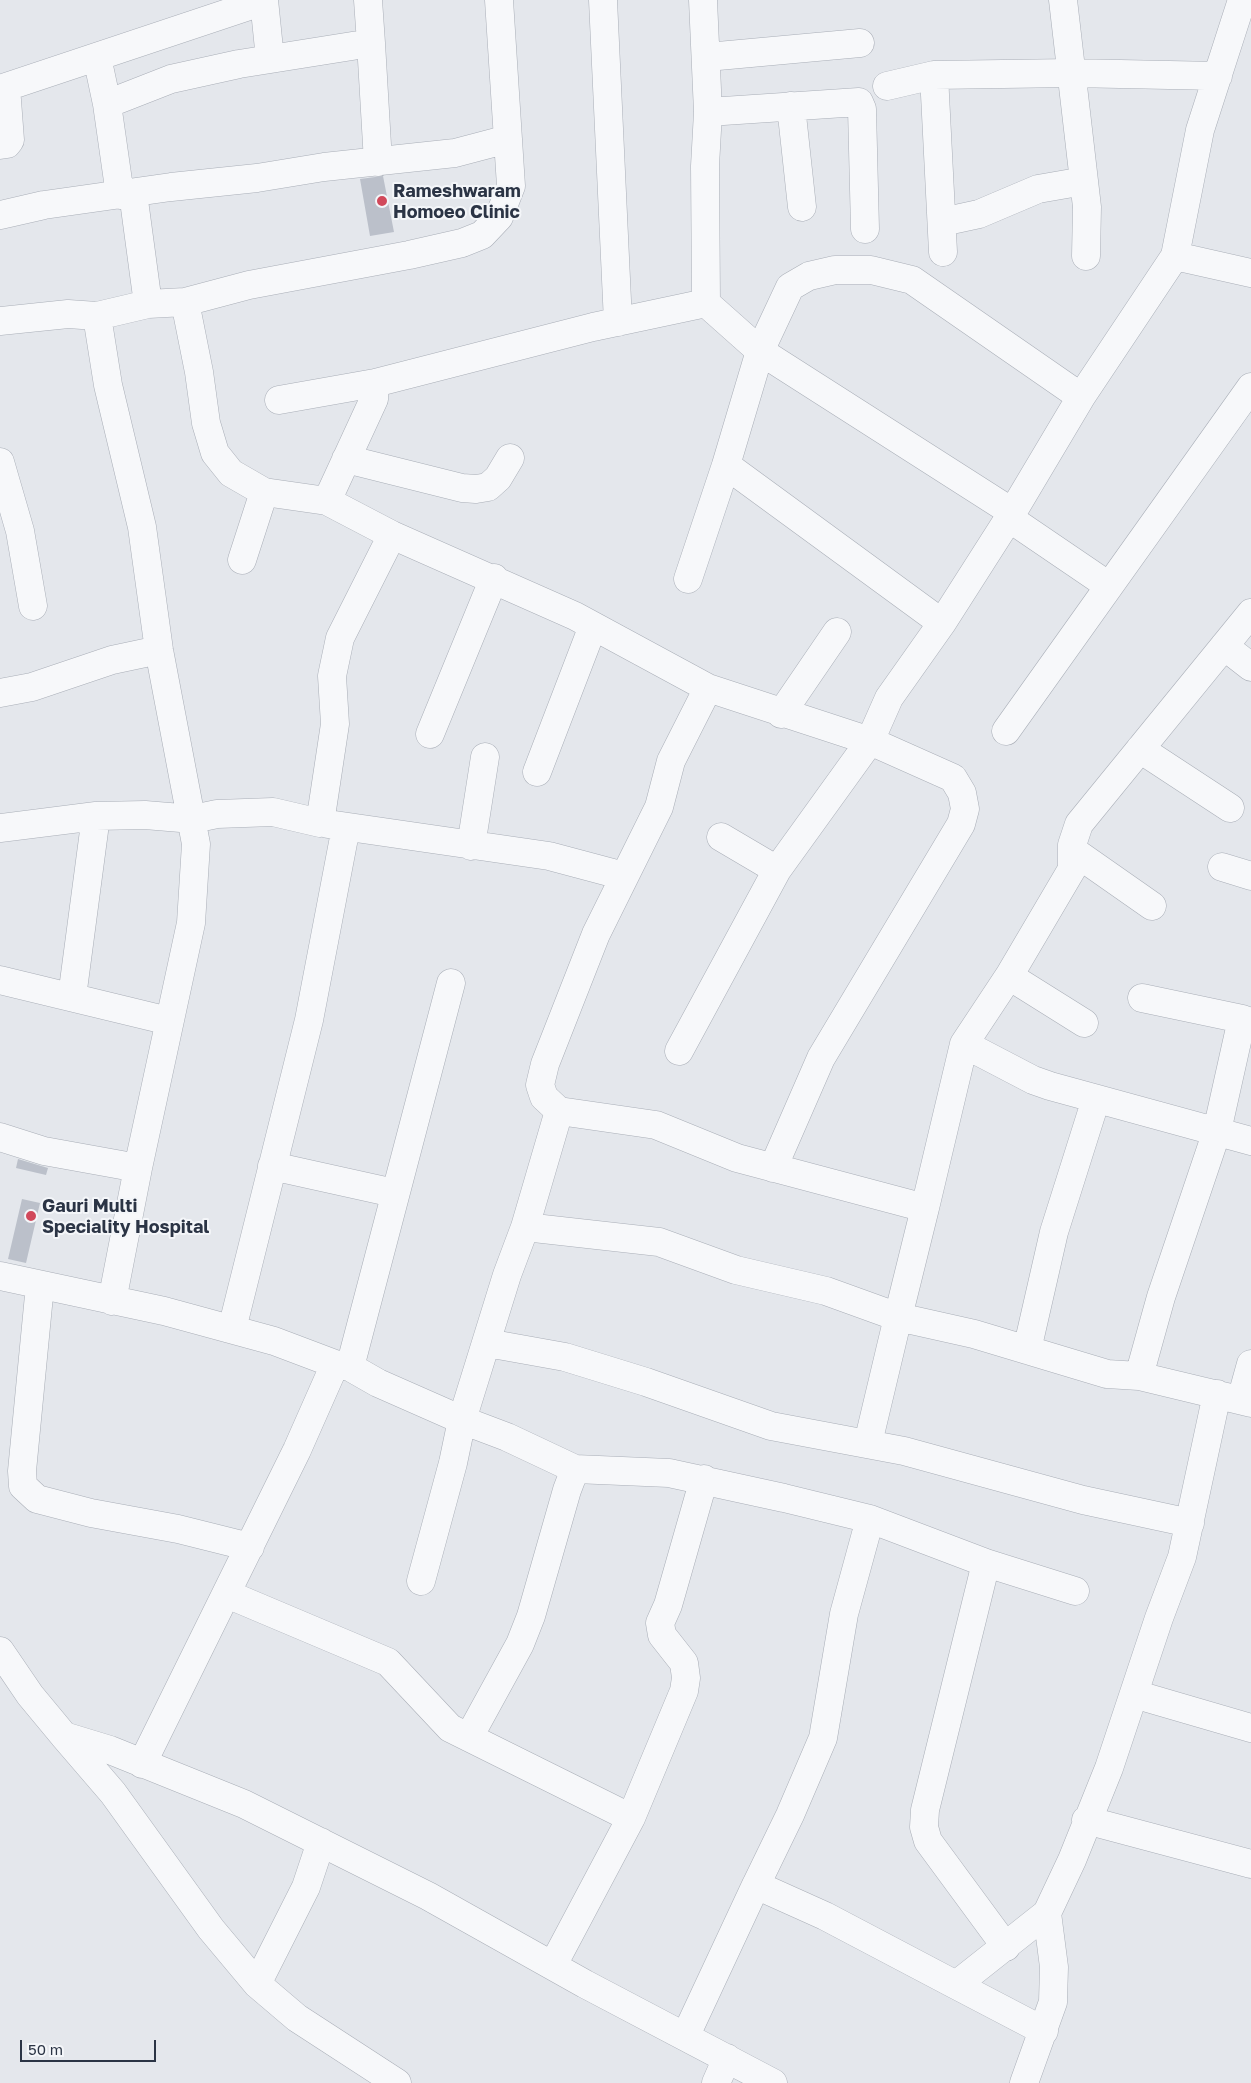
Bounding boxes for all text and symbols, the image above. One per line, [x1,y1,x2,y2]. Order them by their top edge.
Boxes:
place label: Rameshwaram Homoeo Clinic [393,180,521,222]
marker: Rameshwaram Homoeo Clinic [375,194,389,208]
place label: Gauri Multi Speciality Hospital [42,1195,209,1238]
marker: Gauri Multi Speciality Hospital [24,1209,38,1223]
scale bar [22,2030,159,2062]
text: 50 m [28,2040,63,2058]

